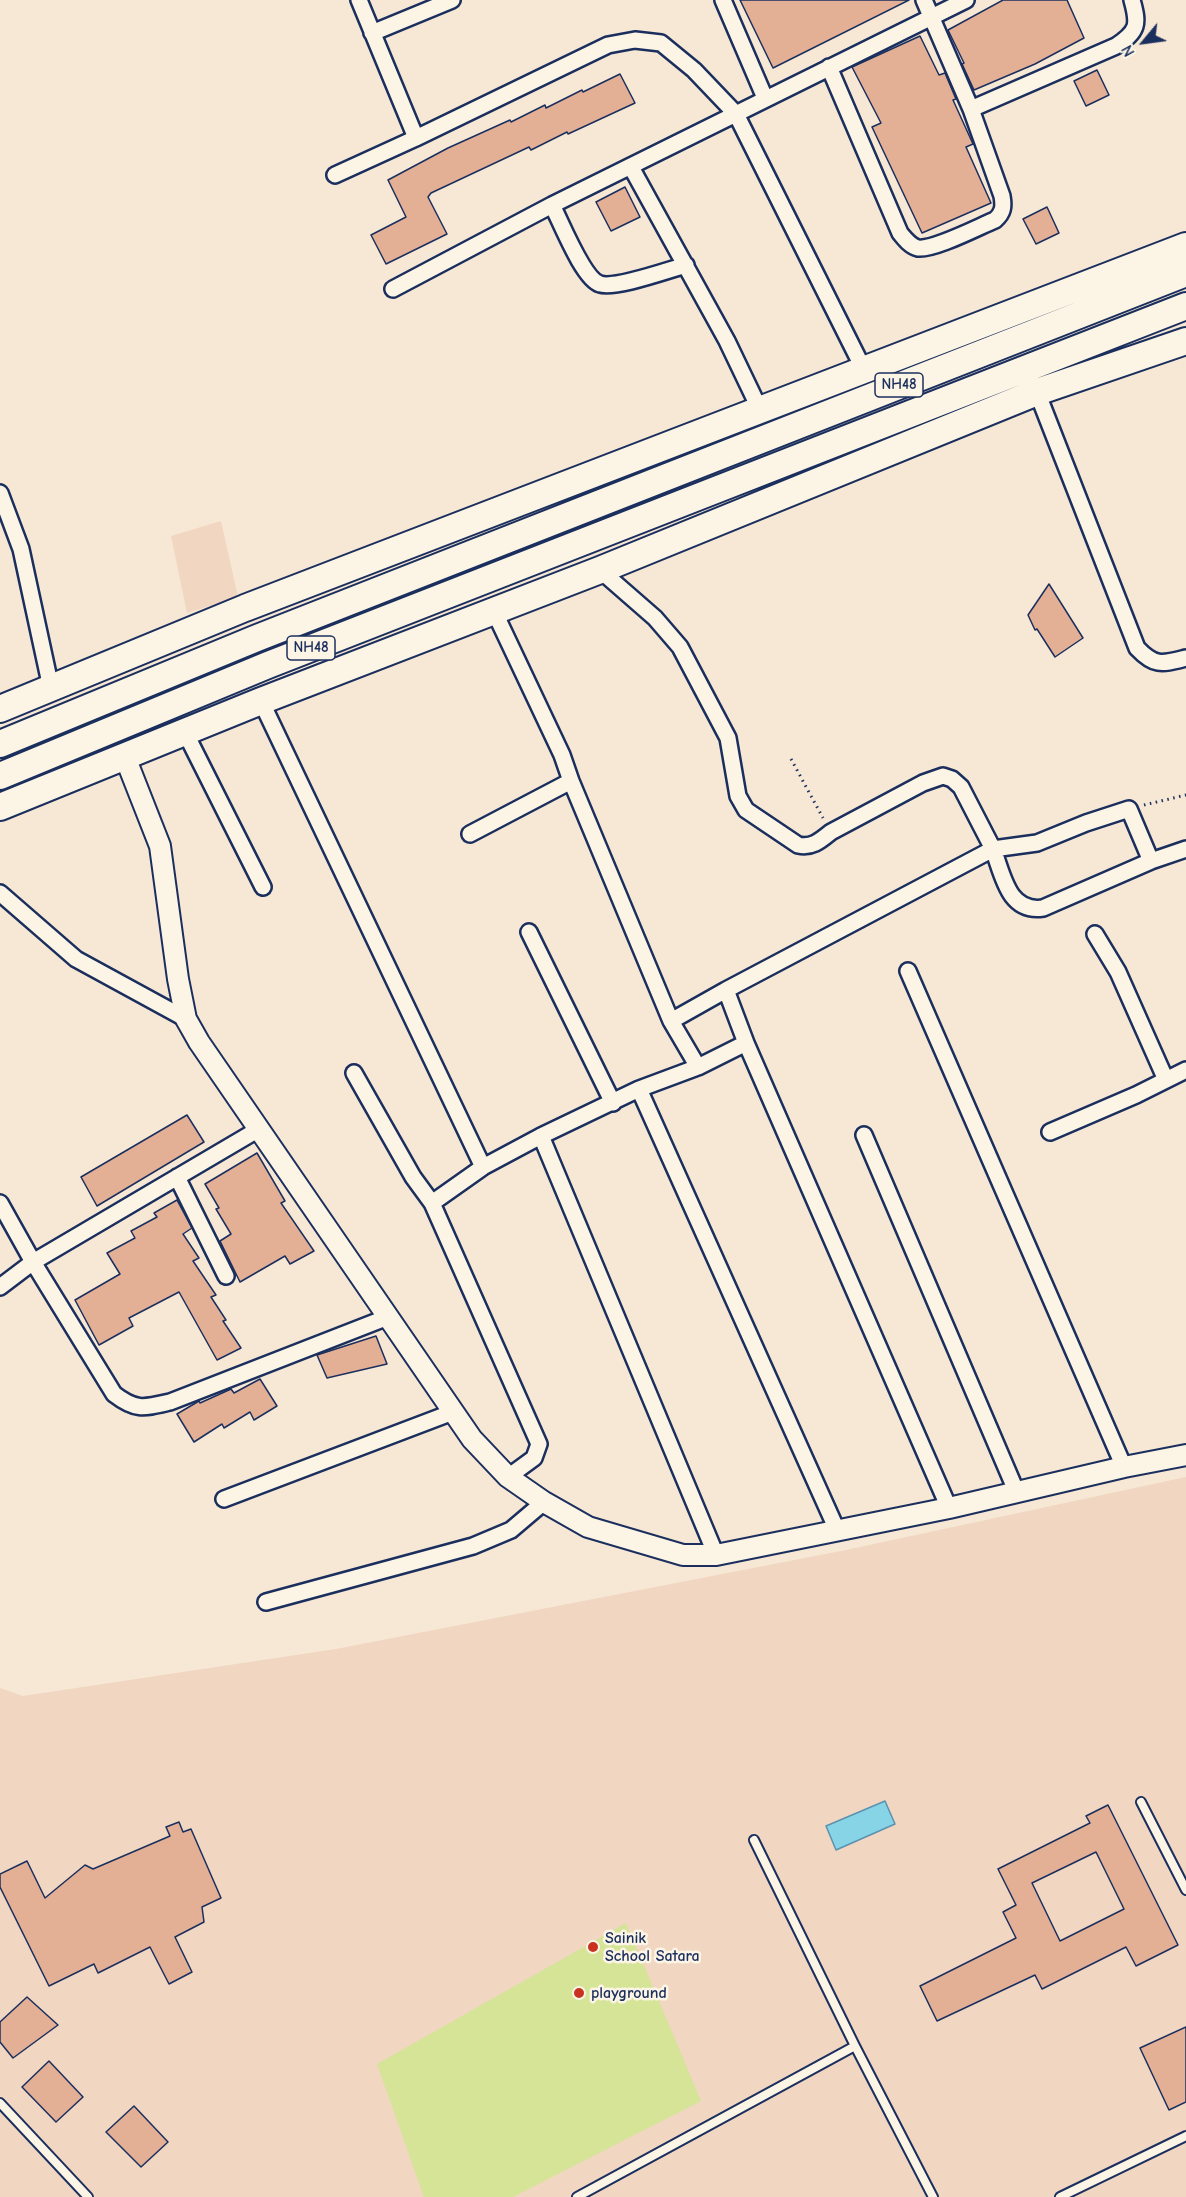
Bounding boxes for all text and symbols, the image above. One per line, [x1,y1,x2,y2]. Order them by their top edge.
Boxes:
north arrow [1114,12,1174,72]
text: N [1118,42,1139,60]
road number: NH48 [875,373,923,397]
road number: NH48 [287,636,335,660]
place label: Sainik School Satara [605,1928,700,1966]
marker: Sainik School Satara [586,1940,600,1954]
place label: playground [591,1983,667,2003]
marker: playground [572,1986,586,2000]

